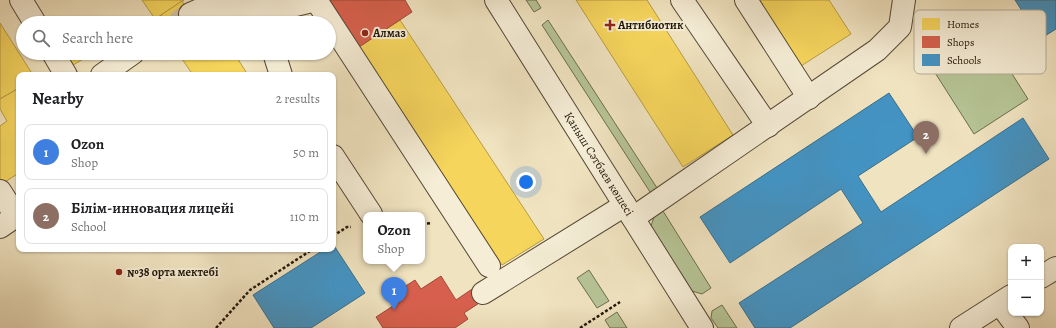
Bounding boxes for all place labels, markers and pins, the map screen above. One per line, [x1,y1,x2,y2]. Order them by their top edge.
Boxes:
place label: Антибиотик [617,17,684,33]
marker: Антибиотик [605,20,615,30]
place label: Алмаз [372,25,406,41]
marker: Алмаз [360,28,370,38]
pin: 2 [913,121,939,154]
place label: №38 орта мектебі [127,264,219,280]
marker: №38 орта мектебі [114,267,124,277]
pin: 1 [381,277,407,310]

